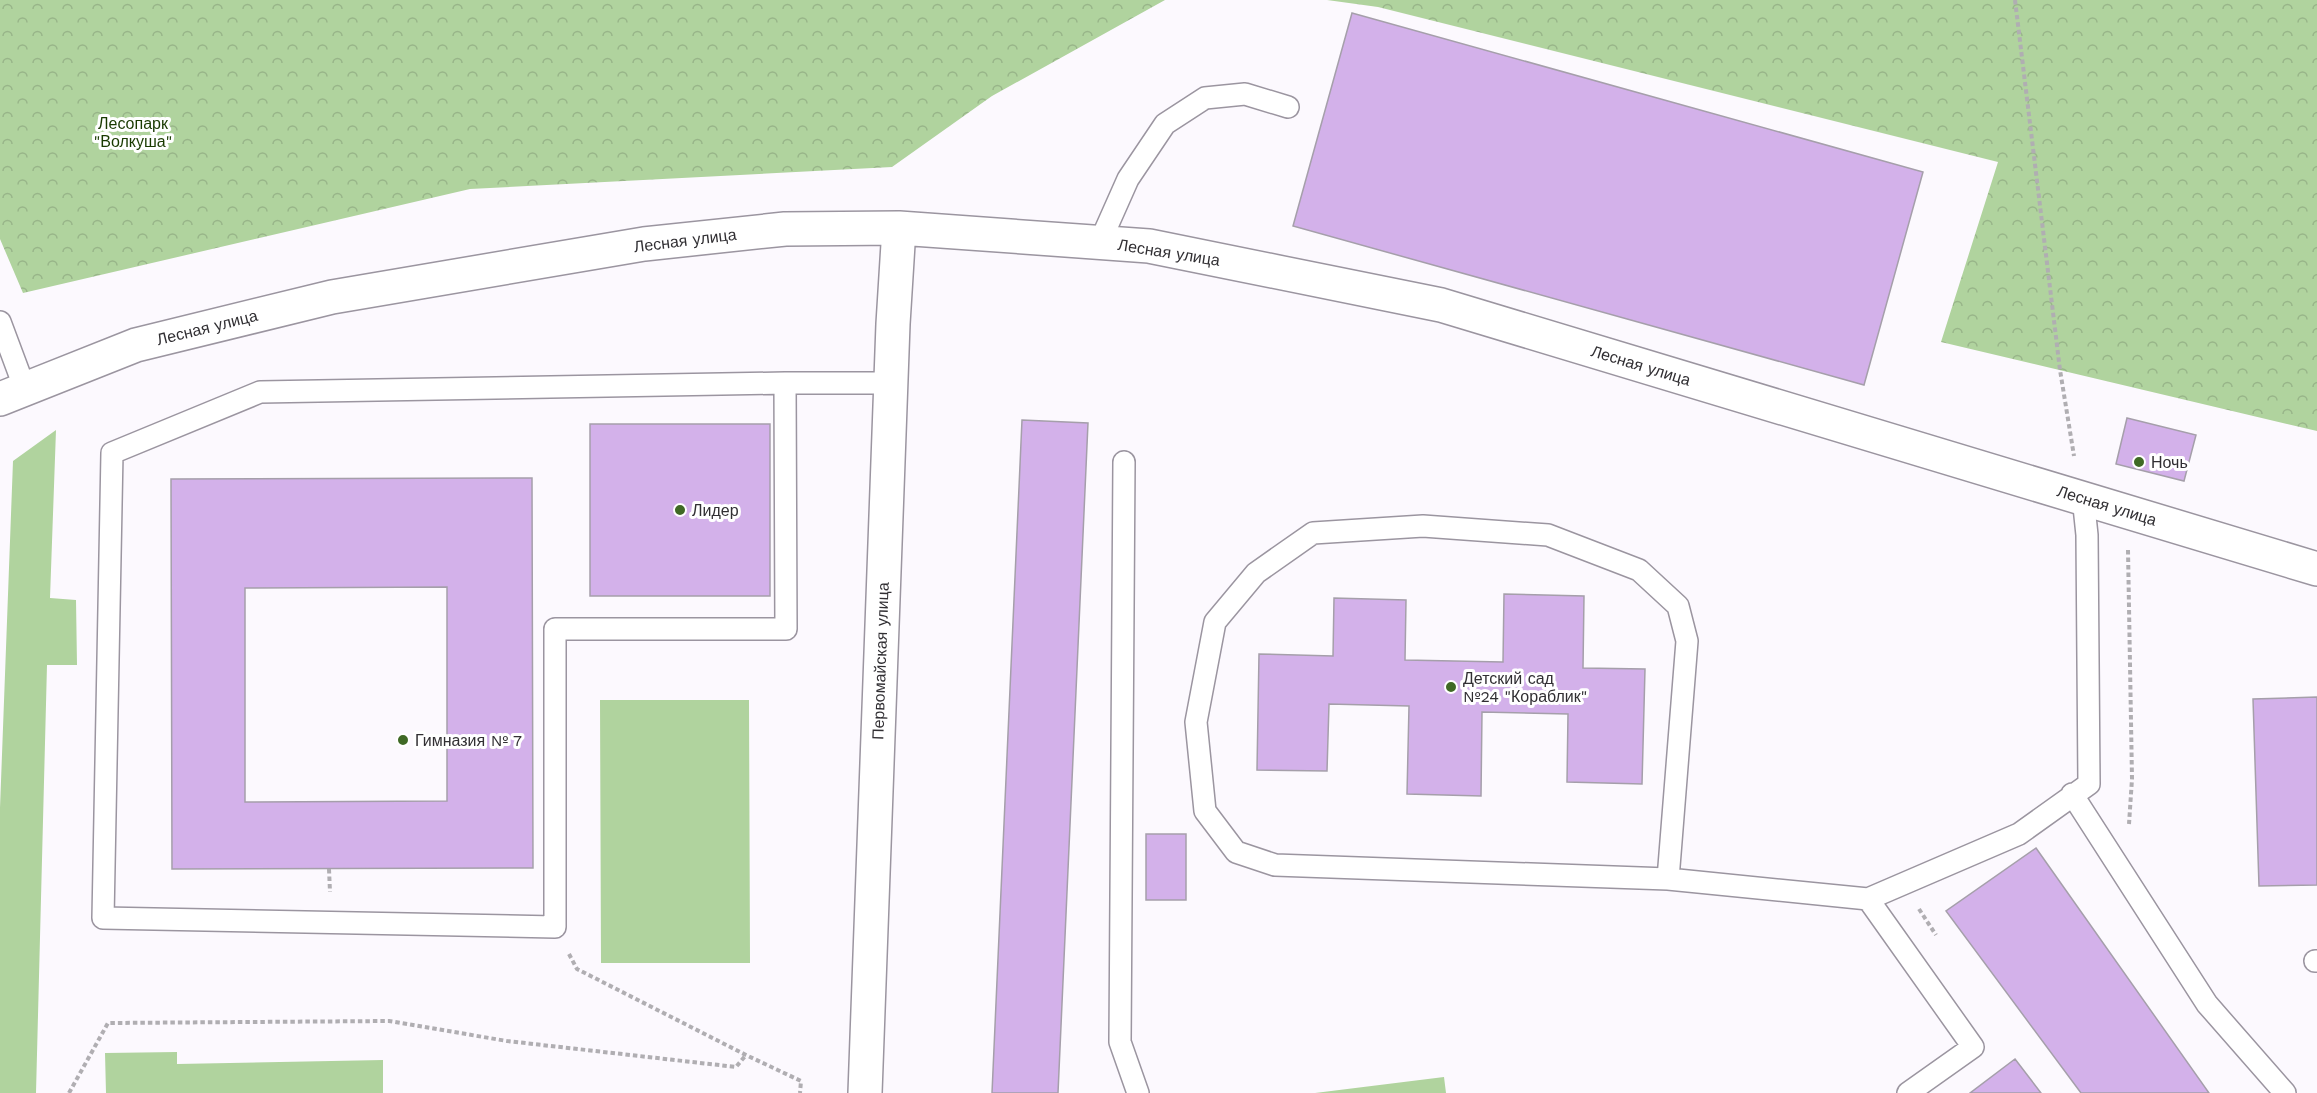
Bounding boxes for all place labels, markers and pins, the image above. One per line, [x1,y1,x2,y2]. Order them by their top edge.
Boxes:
place label: Ночь [2151,453,2188,472]
marker: Ночь [2132,455,2146,469]
place label: Лидер [692,501,739,520]
marker: Лидер [673,503,687,517]
place label: Детский сад №24 "Кораблик" [1463,669,1587,706]
marker: Детский сад №24 "Кораблик" [1444,680,1458,694]
place label: Гимназия № 7 [415,731,522,750]
marker: Гимназия № 7 [396,733,410,747]

